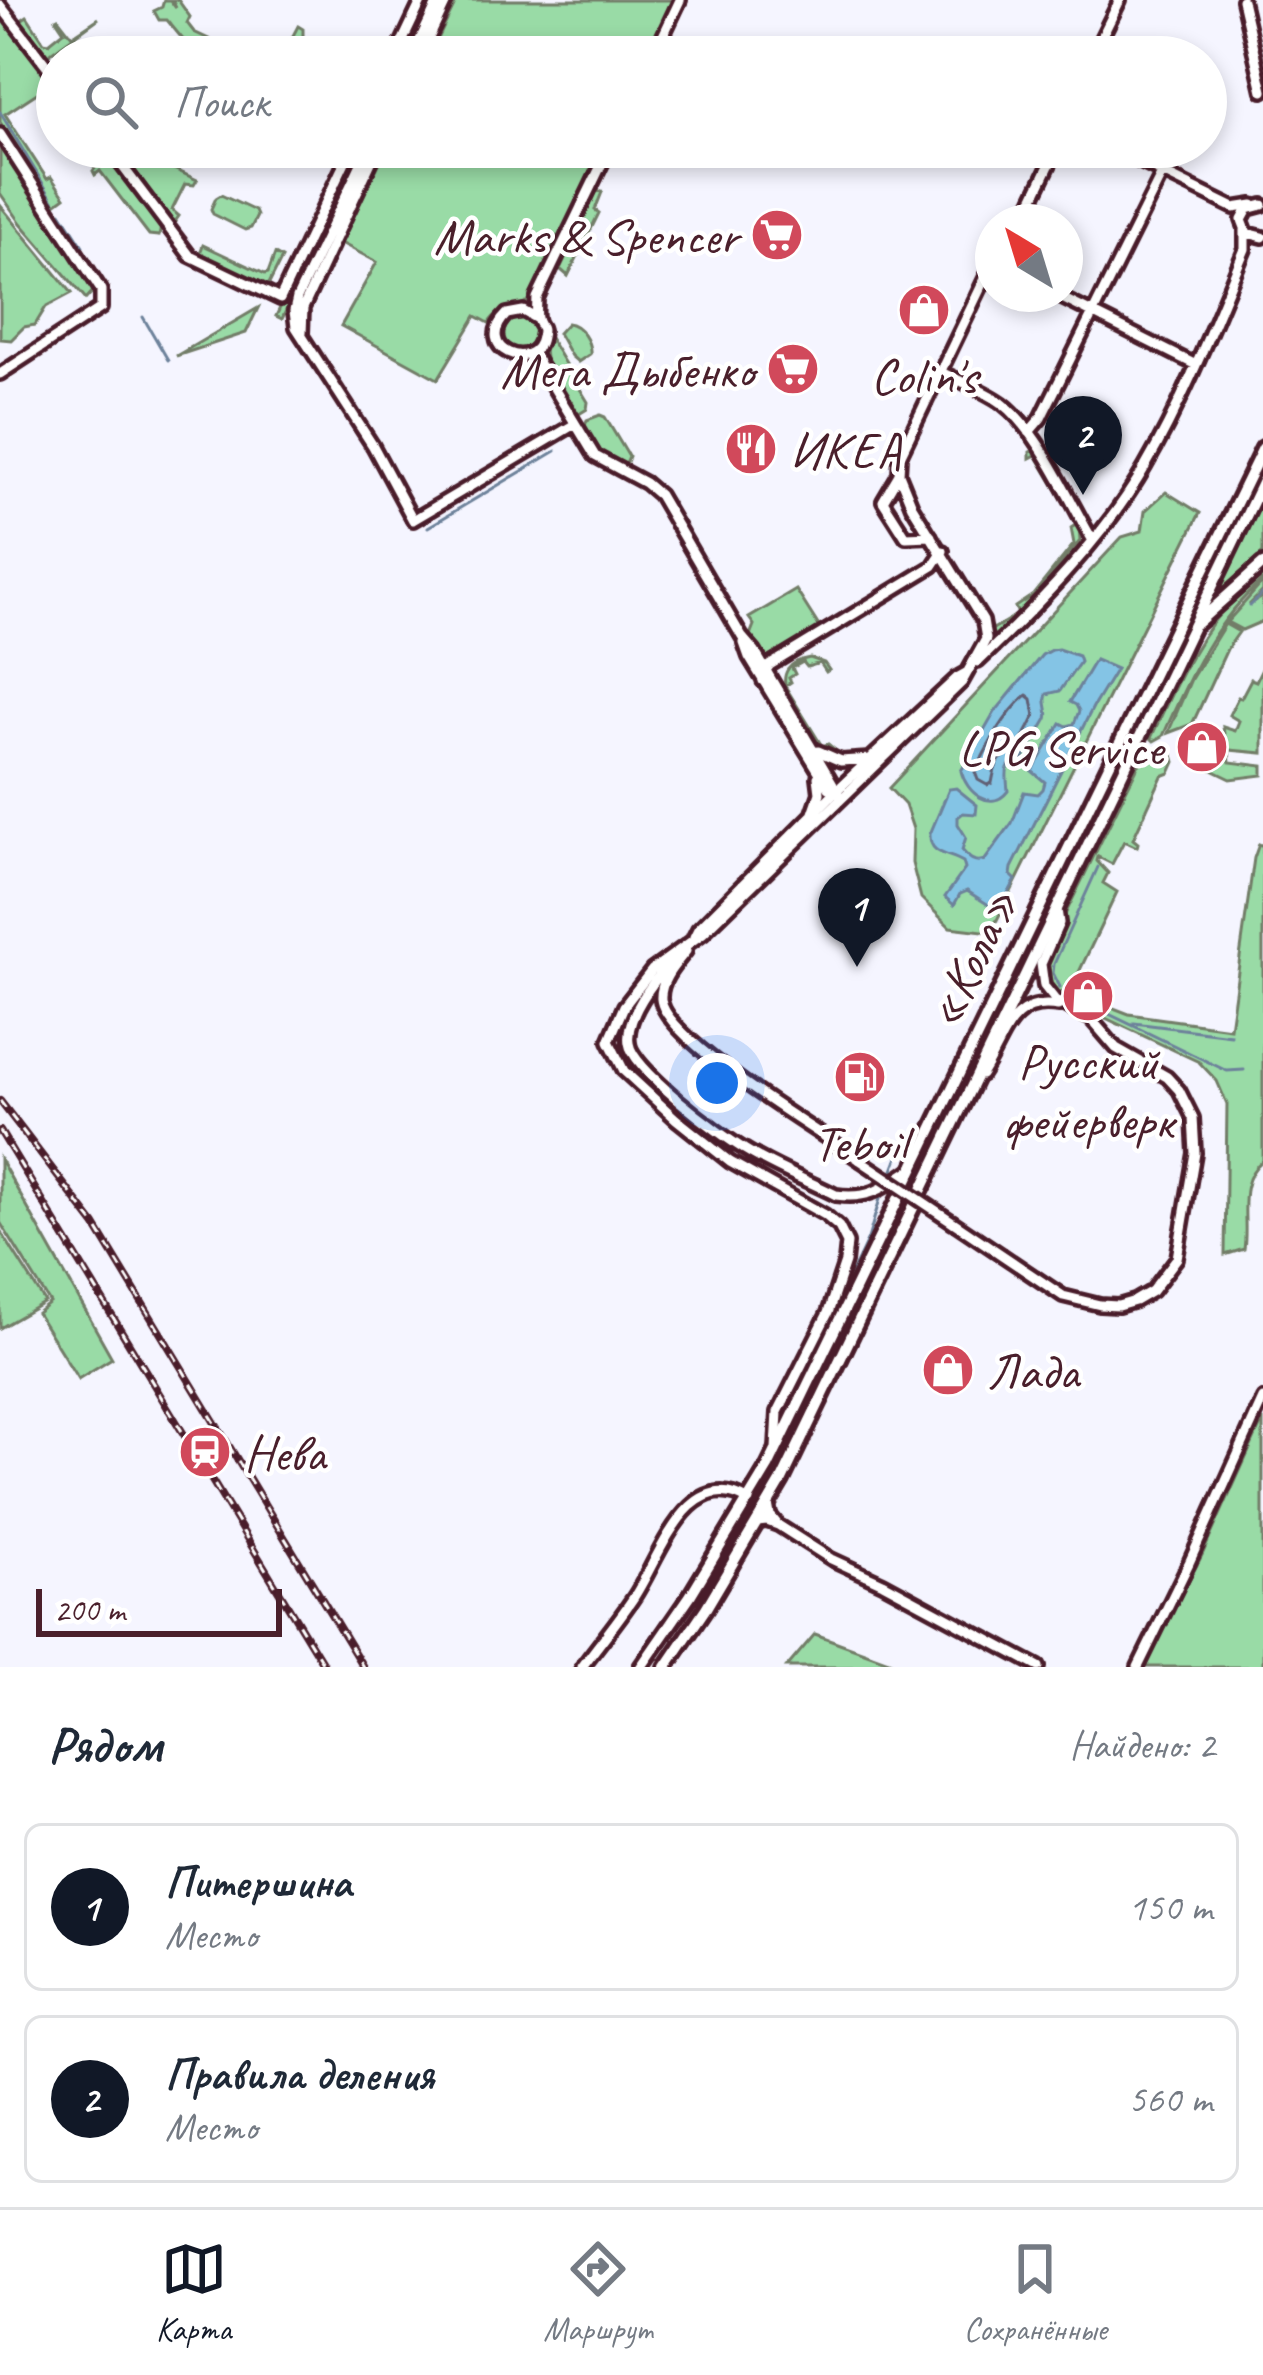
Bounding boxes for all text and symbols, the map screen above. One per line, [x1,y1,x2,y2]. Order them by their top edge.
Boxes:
search box [36,36,1227,168]
icon: search [78,69,144,135]
text: Поиск [174,74,269,131]
place label: Marks & Spencer [434,204,743,268]
north arrow [975,204,1083,312]
supermarket icon: Marks & Spencer [749,207,805,263]
shop icon: Colin's [896,282,952,338]
place label: Мега Дыбенко [500,338,759,402]
supermarket icon: Мега Дыбенко [765,341,821,397]
place label: Colin's [871,344,982,408]
pin: 2 [1044,396,1122,495]
place label: ИКЕА [790,418,903,482]
restaurant icon: ИКЕА [723,421,779,477]
place label: LPG Service [959,716,1166,780]
shop icon: LPG Service [1174,719,1230,775]
pin: 1 [818,868,896,967]
street label: «Кола» [911,878,1033,1039]
shop icon: Русский фейерверк [1060,968,1116,1024]
place label: Русский фейерверк [1003,1030,1178,1153]
fuel station icon: Teboil [832,1049,888,1105]
your location [687,1053,747,1113]
place label: Teboil [813,1111,915,1175]
place label: Лада [987,1339,1082,1403]
shop icon: Лада [920,1342,976,1398]
place label: Нева [244,1421,329,1485]
station icon: Нева [177,1424,233,1480]
scale bar [36,1583,282,1636]
text: 200 m [54,1589,125,1631]
text: Рядом [48,1713,162,1777]
text: Найдено: 2 [1070,1721,1215,1770]
text: Питершина [165,1854,351,1911]
text: 1 [81,1883,99,1932]
text: 150 m [1128,1883,1212,1932]
text: Место [165,1911,257,1960]
text: Правила деления [165,2046,434,2103]
text: 2 [81,2075,99,2124]
text: 560 m [1128,2075,1212,2124]
text: Место [165,2103,257,2152]
tab: Карта [156,2236,231,2350]
tab: Маршрут [543,2236,652,2350]
tab: Сохранённые [964,2236,1107,2350]

